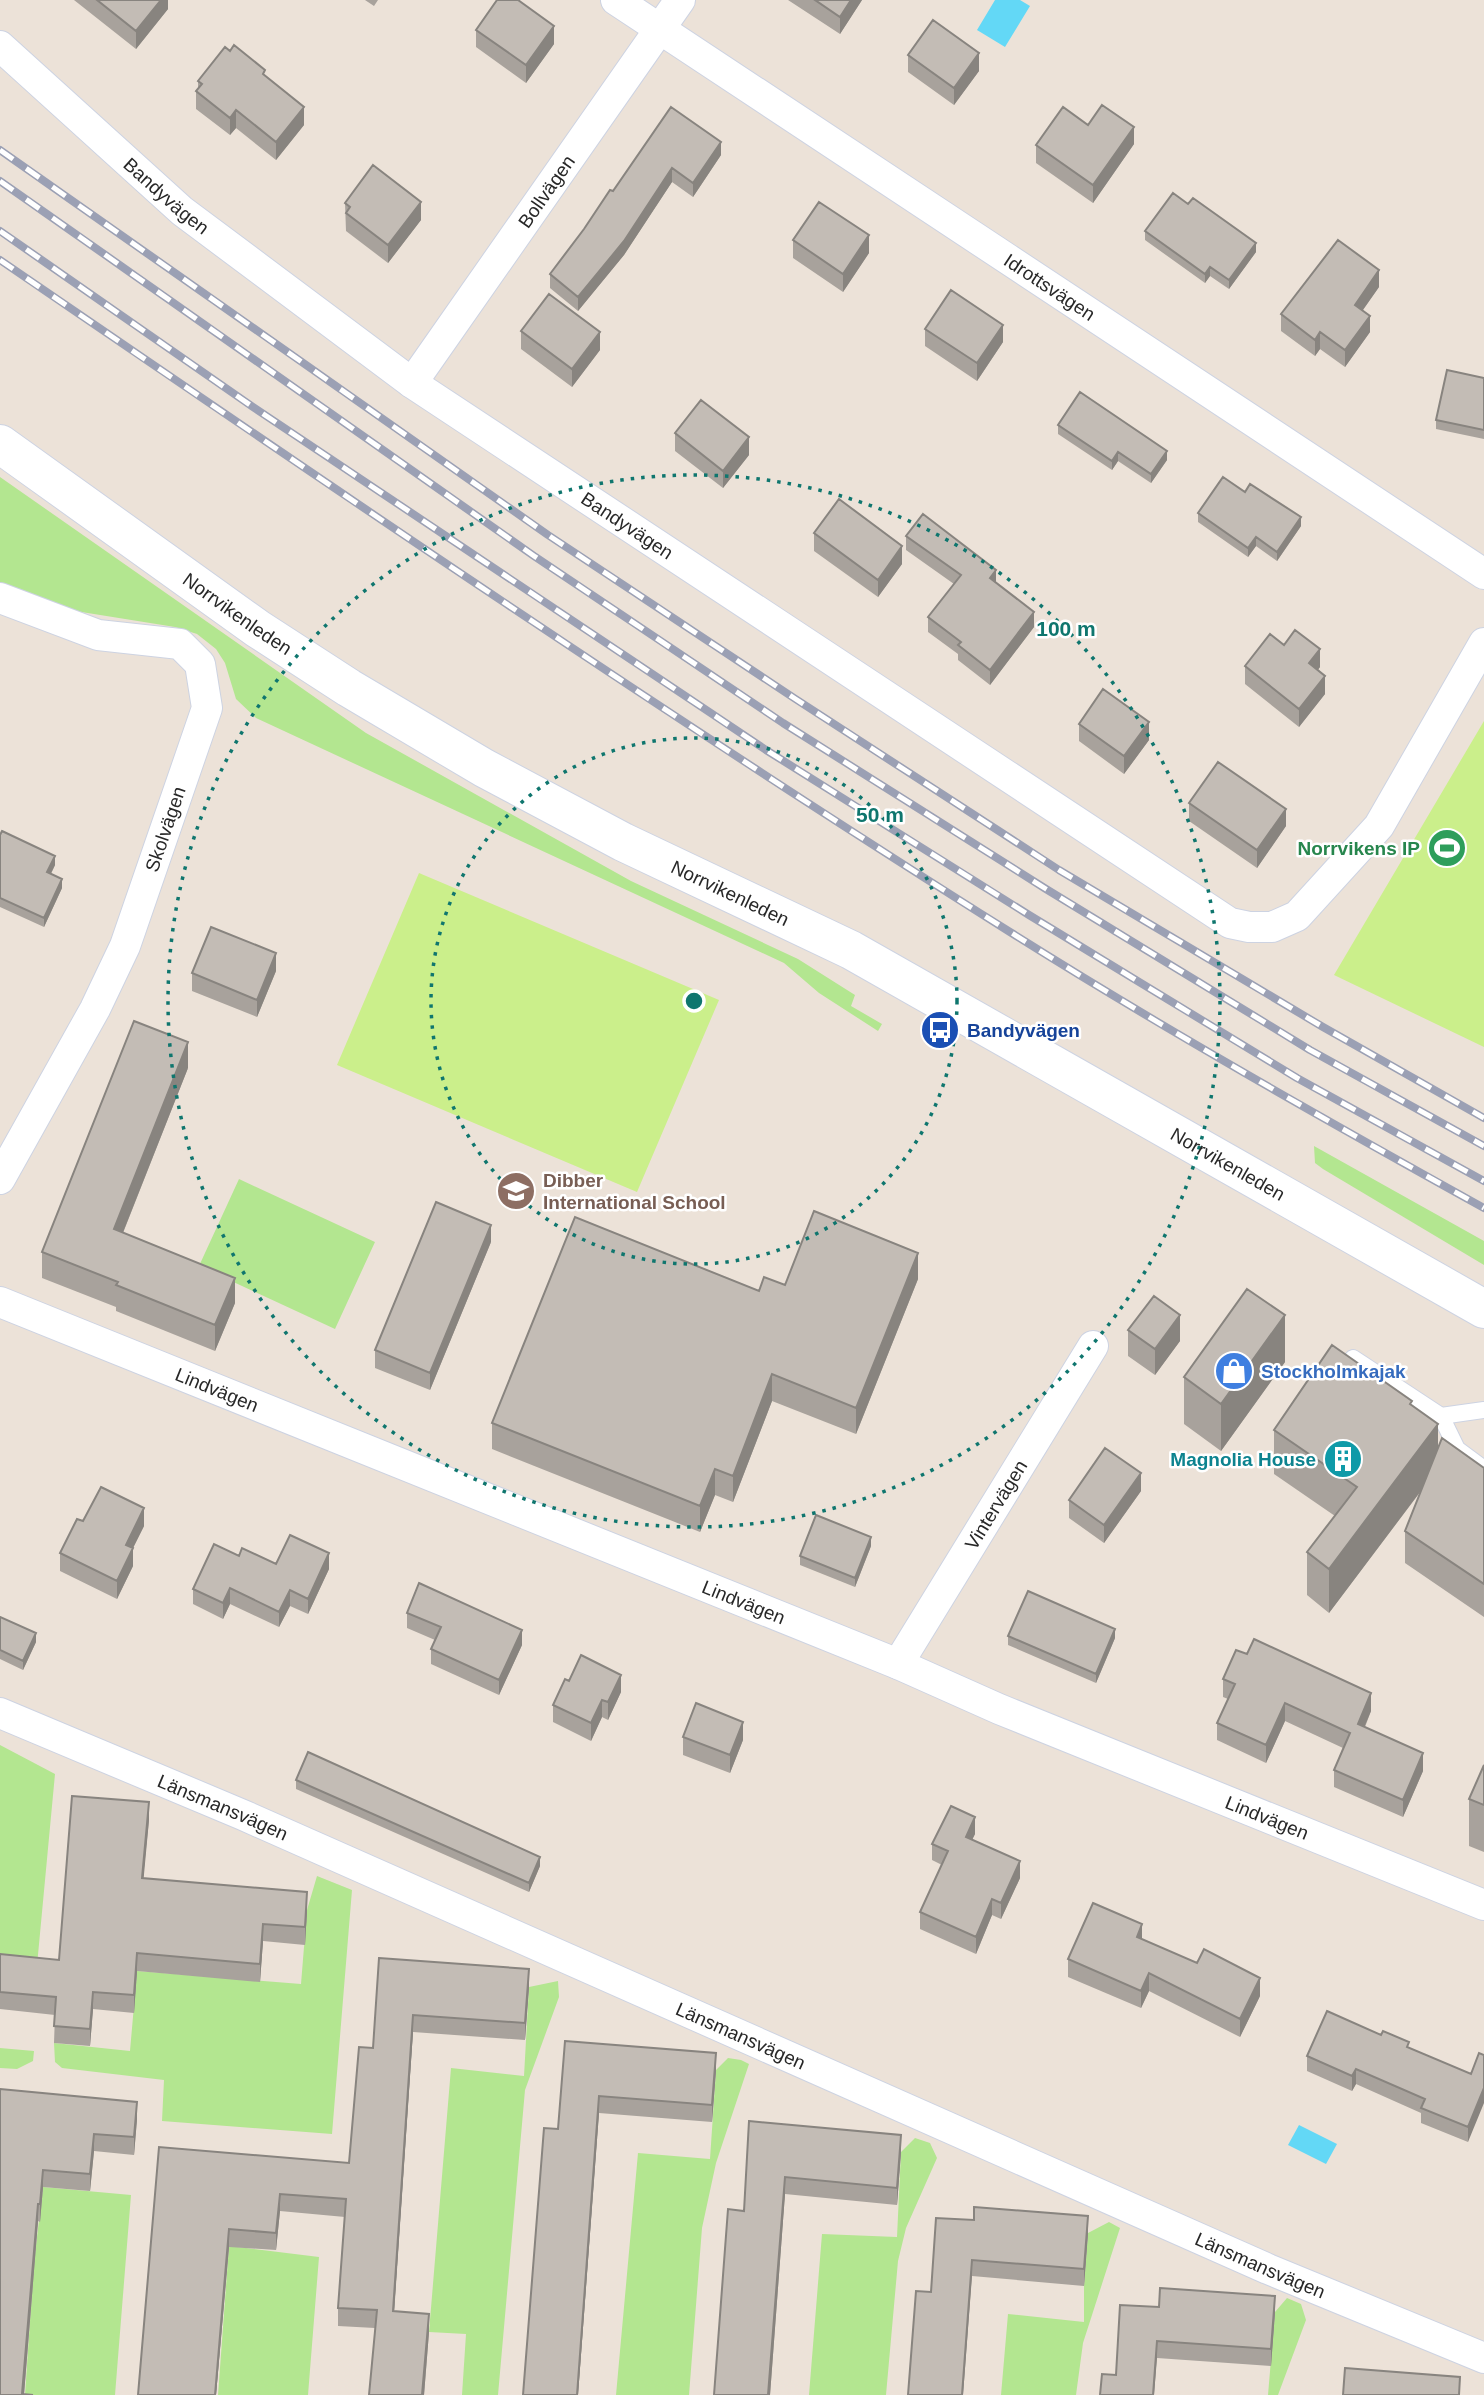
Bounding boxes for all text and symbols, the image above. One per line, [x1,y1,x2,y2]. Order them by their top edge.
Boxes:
street label: Bollvägen [514,151,579,232]
street label: Bandyvägen [119,154,213,238]
street label: Idrottsvägen [1000,250,1099,325]
street label: Bandyvägen [577,488,677,564]
street label: Norrvikenleden [179,569,296,659]
text: 100 m [1036,617,1096,640]
street label: Skolvägen [141,784,190,875]
text: 50 m [856,803,904,826]
sports icon: Norrvikens IP [1426,827,1468,869]
place label: Norrvikens IP [1298,838,1420,859]
street label: Norrvikenleden [668,856,792,930]
centre of rings [682,989,706,1013]
bus stop icon: Bandyvägen [919,1009,961,1051]
place label: Bandyvägen [967,1020,1080,1041]
street label: Norrvikenleden [1167,1124,1289,1205]
school or university icon: Dibber International School [495,1170,537,1212]
place label: Dibber International School [543,1170,726,1213]
shop icon: Stockholmkajak [1213,1350,1255,1392]
place label: Stockholmkajak [1261,1361,1406,1382]
street label: Lindvägen [172,1364,261,1416]
building icon: Magnolia House [1322,1438,1364,1480]
place label: Magnolia House [1170,1449,1316,1470]
street label: Vintervägen [961,1456,1032,1553]
street label: Lindvägen [699,1576,788,1628]
street label: Länsmansvägen [155,1770,291,1845]
street label: Lindvägen [1222,1792,1312,1844]
street label: Länsmansvägen [673,1998,809,2074]
street label: Länsmansvägen [1192,2228,1328,2302]

